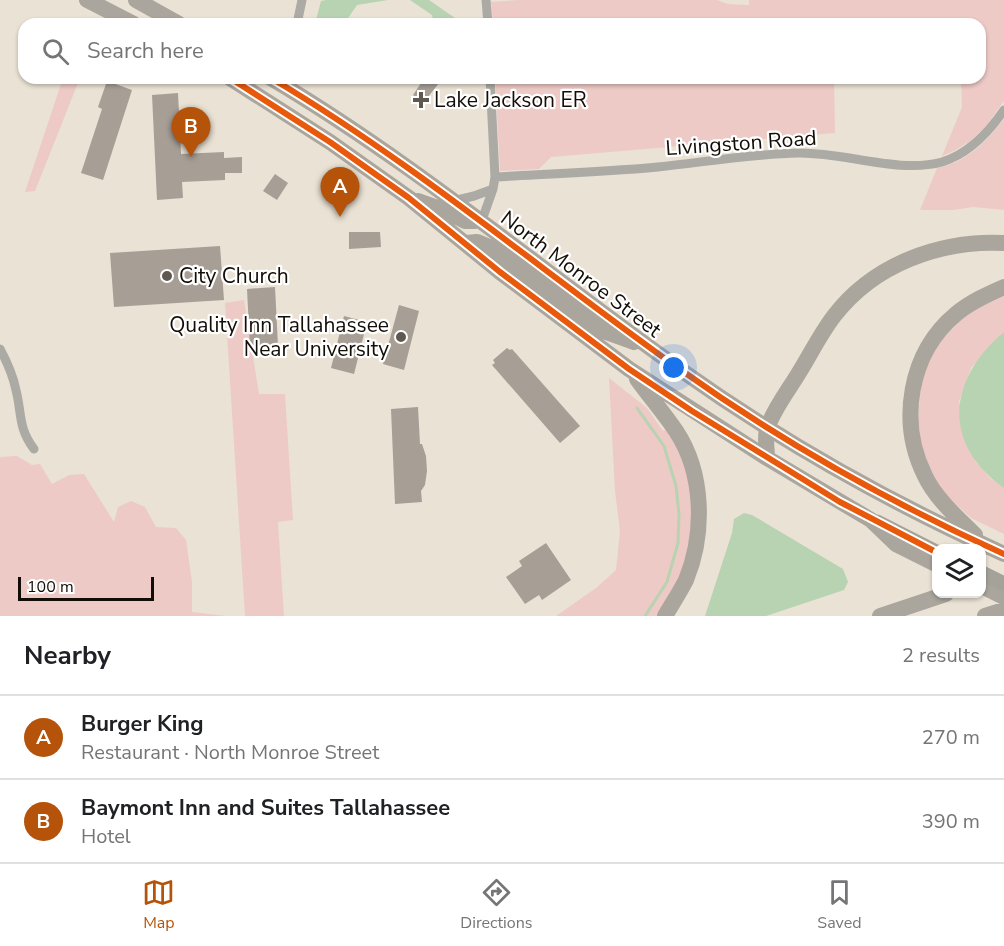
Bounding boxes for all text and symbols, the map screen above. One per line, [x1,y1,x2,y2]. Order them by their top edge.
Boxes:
search box [18,18,986,84]
icon: search [39,35,72,68]
text: Search here [87,36,204,66]
place label: Lake Jackson ER [434,86,587,114]
marker: Lake Jackson ER [412,91,430,109]
pin: B [172,108,210,157]
street label: Livingston Road [665,124,817,162]
pin: A [320,168,360,217]
street label: North Monroe Street [495,204,668,344]
place label: City Church [179,262,289,290]
marker: City Church [160,269,174,283]
place label: Quality Inn Tallahassee Near University [169,311,389,363]
marker: Quality Inn Tallahassee Near University [394,330,408,344]
your location [659,353,688,382]
map controls [932,544,986,598]
button: layers [932,544,986,598]
scale bar [18,574,154,602]
text: 100 m [27,576,74,598]
text: Nearby [24,638,111,673]
text: 2 results [902,642,980,669]
text: Burger King [81,709,203,739]
text: A [36,724,51,751]
text: 270 m [922,724,980,751]
text: Restaurant · North Monroe Street [81,739,379,766]
text: Baymont Inn and Suites Tallahassee [81,793,450,823]
text: B [37,808,50,835]
text: 390 m [922,808,980,835]
text: Hotel [81,823,131,850]
tab: Map [142,876,175,934]
tab: Directions [460,876,532,934]
tab: Saved [817,876,862,934]

